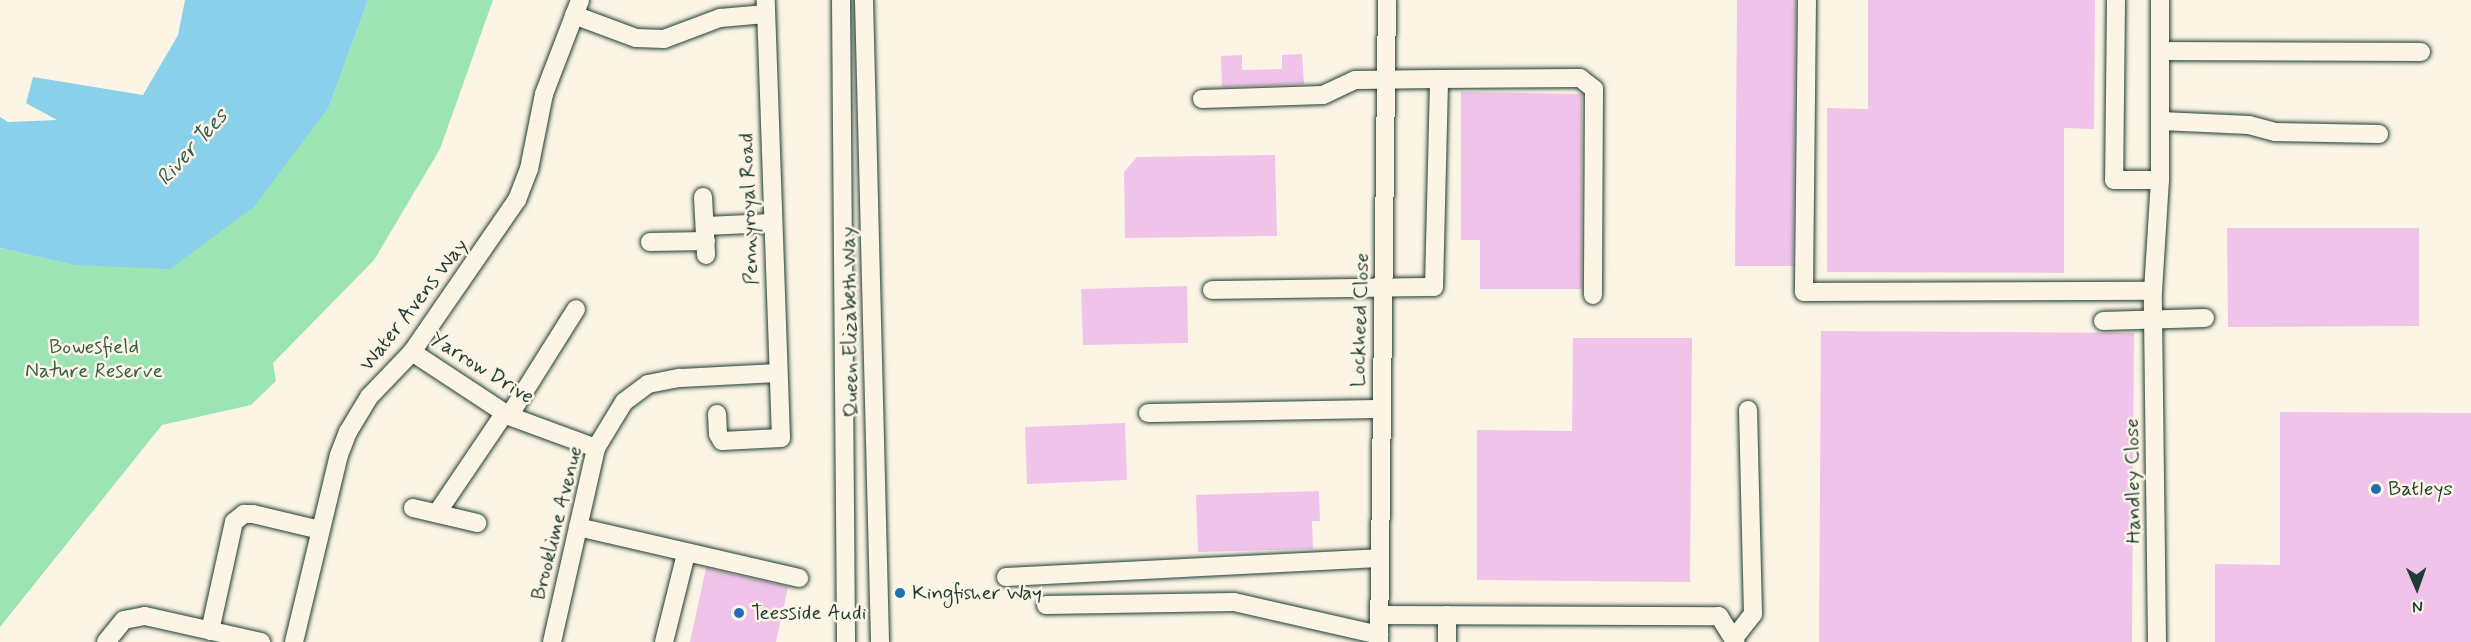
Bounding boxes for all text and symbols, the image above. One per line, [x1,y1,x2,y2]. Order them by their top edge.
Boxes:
water label: River Tees [152,104,234,192]
street label: Pennyroyal Road [734,134,764,284]
street label: Queen Elizabeth Way [836,227,864,417]
street label: Water Avens Way [355,234,473,376]
street label: Lockheed Close [1345,252,1375,388]
street label: Yarrow Drive [426,327,538,409]
park label: Bowesfield Nature Reserve [24,334,164,384]
street label: Handley Close [2119,418,2147,544]
street label: Brooklime Avenue [525,442,589,604]
place label: Batleys [2388,476,2453,502]
marker: Batleys [2369,482,2383,496]
north arrow [2387,558,2447,618]
place label: Kingfisher Way [912,580,1047,606]
marker: Kingfisher Way [893,586,907,600]
text: N [2412,596,2423,617]
place label: Teesside Audi [751,600,863,626]
marker: Teesside Audi [732,606,746,620]

